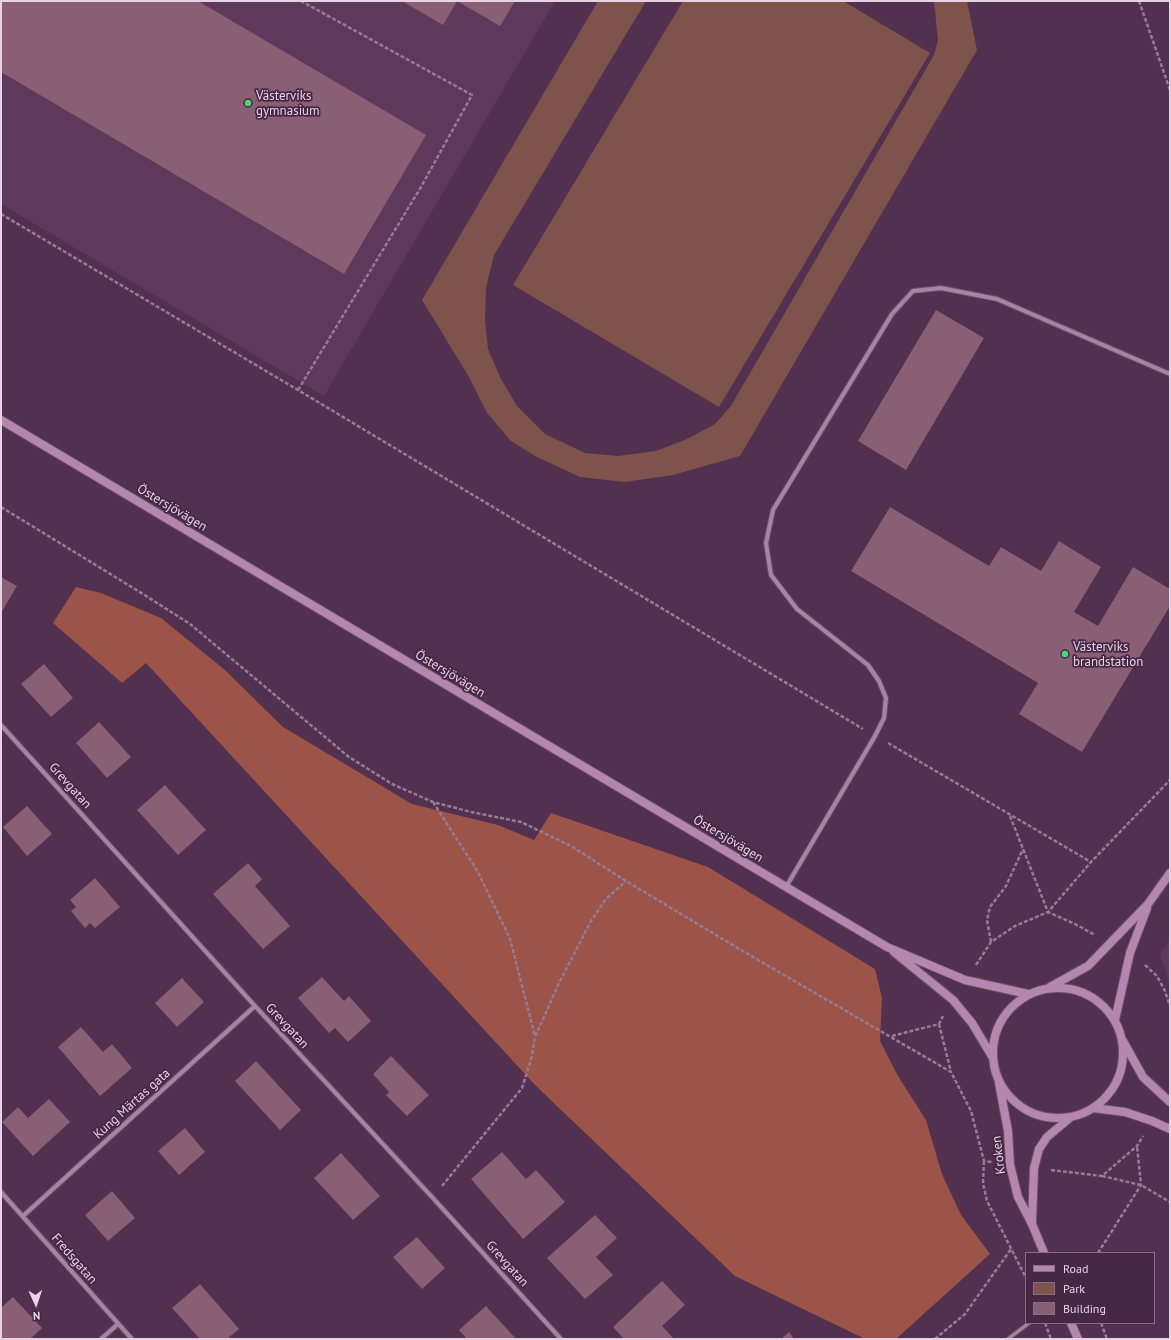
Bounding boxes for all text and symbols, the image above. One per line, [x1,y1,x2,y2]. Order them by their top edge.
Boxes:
place label: Västerviks gymnasium [256,88,320,119]
marker: Västerviks gymnasium [243,98,253,108]
street label: Östersjövägen [134,481,210,535]
place label: Västerviks brandstation [1073,639,1143,670]
street label: Östersjövägen [412,647,488,701]
marker: Västerviks brandstation [1060,649,1070,659]
street label: Grevgatan [45,760,95,812]
street label: Östersjövägen [690,812,766,866]
street label: Grevgatan [262,1000,312,1052]
street label: Kung Märtas gata [90,1065,174,1143]
street label: Kroken [989,1135,1009,1175]
street label: Fredsgatan [48,1231,100,1287]
street label: Grevgatan [482,1238,532,1290]
legend [1025,1252,1155,1324]
text: Road [1063,1261,1088,1276]
text: Park [1063,1281,1085,1296]
north arrow [16,1284,56,1324]
text: Building [1063,1301,1106,1316]
text: N [33,1309,41,1323]

